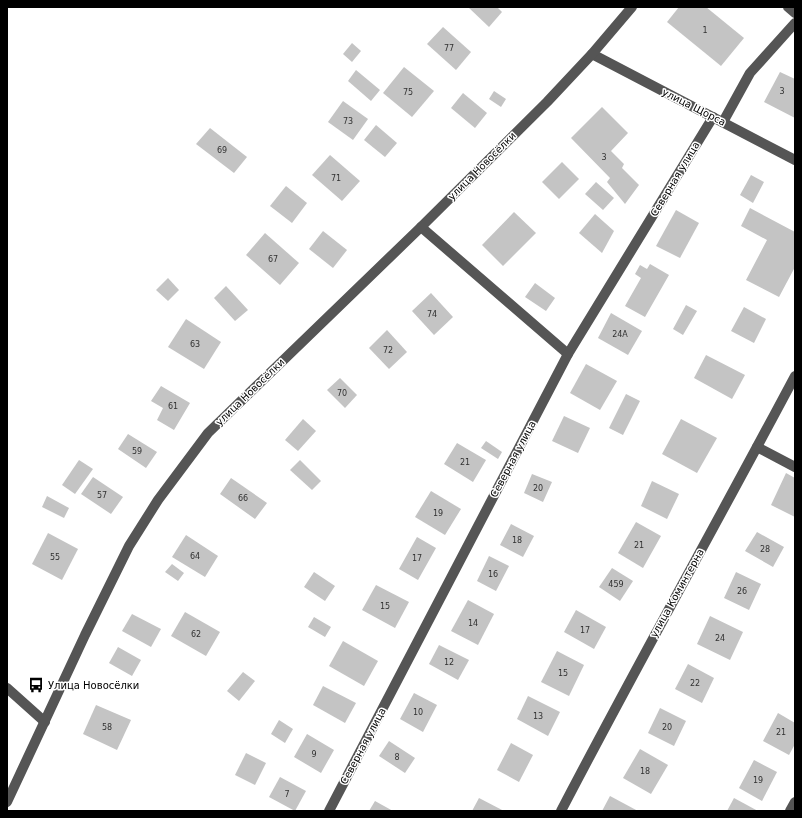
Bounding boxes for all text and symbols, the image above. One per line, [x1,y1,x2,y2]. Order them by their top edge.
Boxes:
house number: 1 [702,26,708,35]
house number: 77 [444,44,454,53]
street label: улица Щорса [660,86,728,128]
house number: 3 [779,87,785,96]
house number: 75 [403,88,413,97]
house number: 73 [343,117,353,126]
street label: улица Новосёлки [446,130,518,202]
street label: Северная улица [648,140,702,218]
house number: 69 [217,146,227,155]
house number: 3 [601,153,607,162]
house number: 71 [331,174,341,183]
house number: 67 [268,255,278,264]
house number: 74 [427,310,437,319]
house number: 24А [612,330,628,339]
house number: 63 [190,340,200,349]
house number: 72 [383,346,393,355]
street label: улица Новосёлки [213,356,287,428]
house number: 70 [337,389,347,398]
house number: 61 [168,402,178,411]
street label: Северная улица [488,419,538,499]
house number: 59 [132,447,142,456]
house number: 21 [460,458,470,467]
house number: 20 [533,484,543,493]
house number: 57 [97,491,107,500]
house number: 66 [238,494,248,503]
house number: 19 [433,509,443,518]
house number: 18 [512,536,522,545]
house number: 21 [634,541,644,550]
house number: 28 [760,545,770,554]
street label: улица Коминтерна [648,547,706,639]
house number: 64 [190,552,200,561]
house number: 55 [50,553,60,562]
house number: 17 [412,554,422,563]
house number: 16 [488,570,498,579]
house number: 459 [608,580,624,589]
house number: 26 [737,587,747,596]
house number: 15 [380,602,390,611]
house number: 14 [468,619,478,628]
house number: 17 [580,626,590,635]
house number: 62 [191,630,201,639]
house number: 24 [715,634,725,643]
house number: 12 [444,658,454,667]
house number: 15 [558,669,568,678]
bus stop icon: Улица Новосёлки [27,676,45,694]
house number: 22 [690,679,700,688]
place label: Улица Новосёлки [48,680,139,691]
street label: Северная улица [338,706,388,786]
house number: 10 [413,708,423,717]
house number: 13 [533,712,543,721]
house number: 58 [102,723,112,732]
house number: 20 [662,723,672,732]
house number: 21 [776,728,786,737]
house number: 9 [311,750,317,759]
house number: 8 [394,753,400,762]
house number: 18 [640,767,650,776]
house number: 19 [753,776,763,785]
house number: 7 [284,790,290,799]

